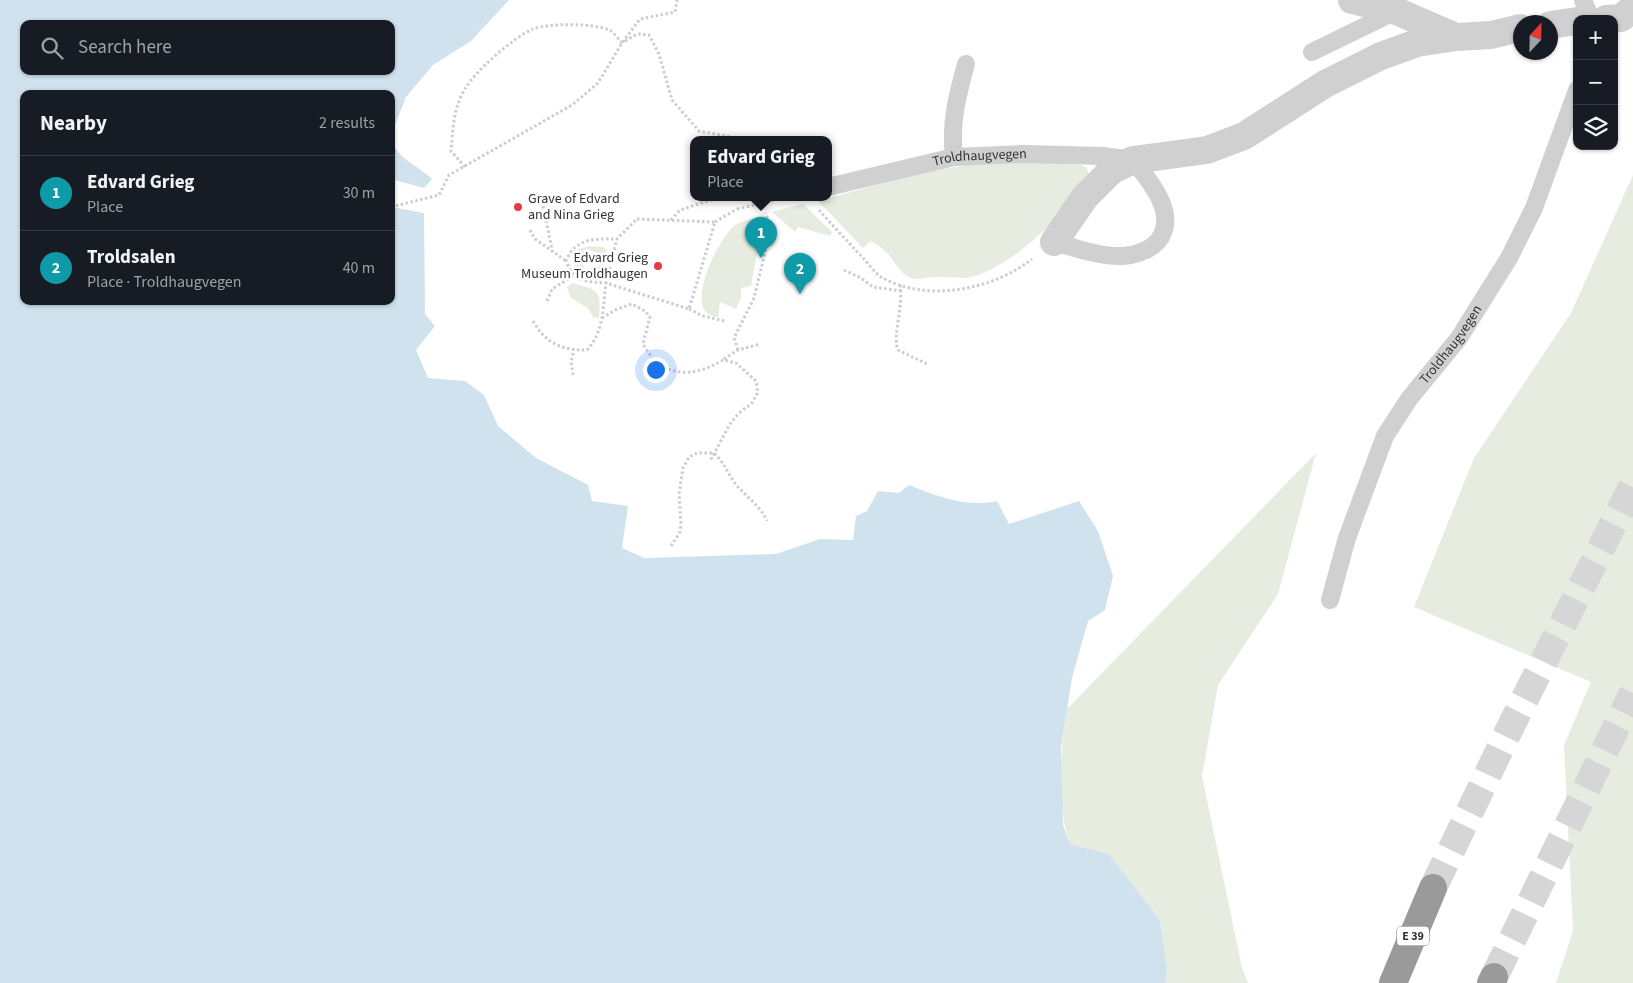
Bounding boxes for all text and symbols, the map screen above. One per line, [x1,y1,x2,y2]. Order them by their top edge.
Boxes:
north arrow [1513,15,1558,60]
map controls [1573,15,1618,150]
button: + [1573,15,1618,60]
search box [20,20,395,75]
icon: search [38,34,66,62]
text: Search here [78,34,172,61]
button: − [1573,60,1618,105]
button: layers [1573,105,1618,150]
text: Nearby [40,108,107,138]
text: 2 results [319,112,375,134]
popup [690,136,832,201]
text: Edvard Grieg [707,144,815,171]
street label: Troldhaugvegen [930,144,1027,172]
text: Edvard Grieg [87,169,194,196]
text: Place [707,171,743,193]
text: 1 [52,182,60,204]
text: 30 m [343,182,375,204]
place label: Grave of Edvard and Nina Grieg [528,189,620,225]
text: Place [87,196,123,218]
marker: Grave of Edvard and Nina Grieg [512,201,524,213]
pin: 1 [745,217,777,258]
text: Troldsalen [87,244,176,271]
place label: Edvard Grieg Museum Troldhaugen [521,248,648,284]
pin: 2 [784,253,816,294]
text: 2 [52,257,60,279]
text: 40 m [343,257,375,279]
marker: Edvard Grieg Museum Troldhaugen [652,260,664,272]
text: Place · Troldhaugvegen [87,271,242,293]
street label: Troldhaugvegen [1415,301,1487,389]
your location [643,357,669,383]
road number: E 39 [1397,926,1429,946]

